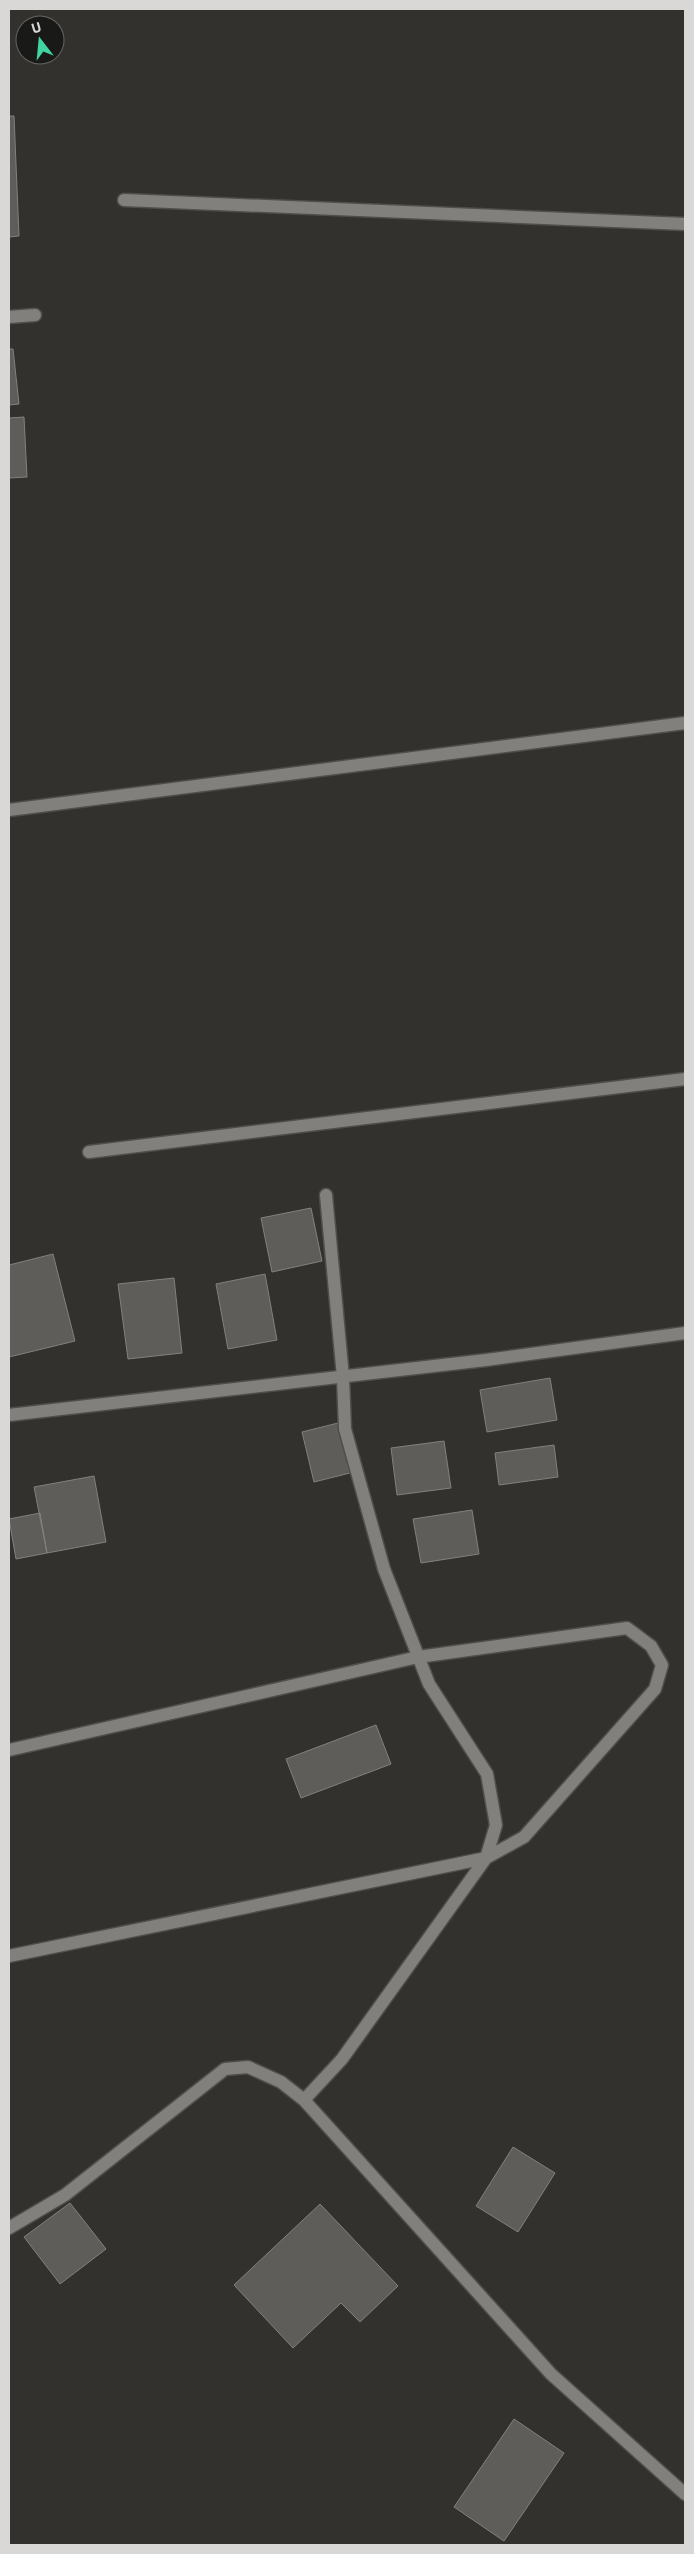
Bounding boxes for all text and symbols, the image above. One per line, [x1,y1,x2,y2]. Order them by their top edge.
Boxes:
north arrow [15,15,65,65]
text: U [29,18,44,37]

